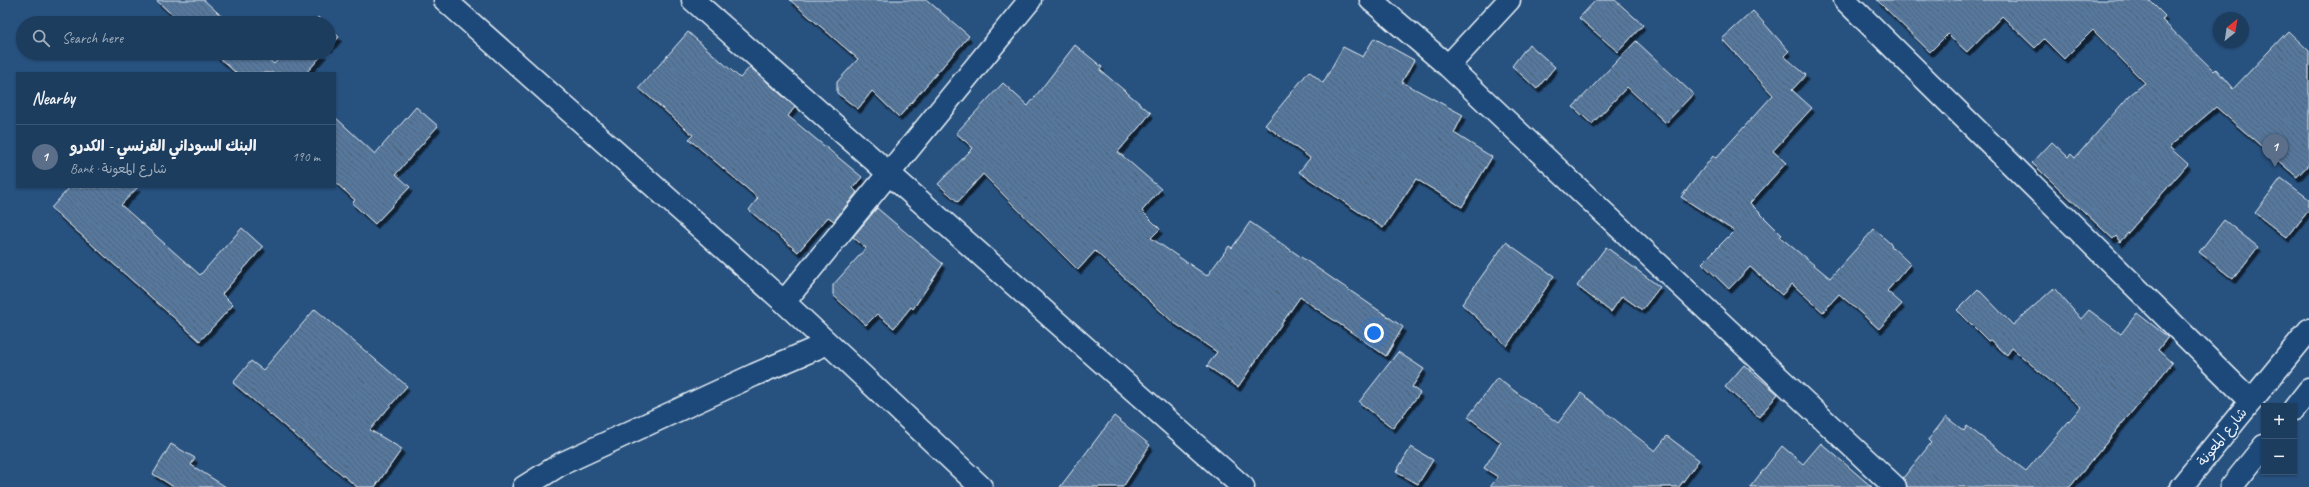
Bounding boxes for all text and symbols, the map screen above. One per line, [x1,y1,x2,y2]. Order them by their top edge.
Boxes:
north arrow [2213,12,2249,48]
search box [16,16,336,60]
icon: search [30,27,52,49]
text: Search here [62,29,123,48]
text: Nearby [32,88,75,109]
pin: 1 [2262,134,2288,167]
text: البنك السوداني الفرنسي - الكدرو [70,137,256,156]
text: 1 [42,149,48,165]
text: 190 m [292,149,320,165]
text: Bank · شارع المعونة [70,161,167,177]
your location [1364,323,1384,343]
map controls [2261,403,2297,475]
button: + [2261,403,2297,439]
street label: شارع المعونة [2193,404,2251,470]
button: − [2261,439,2297,475]

